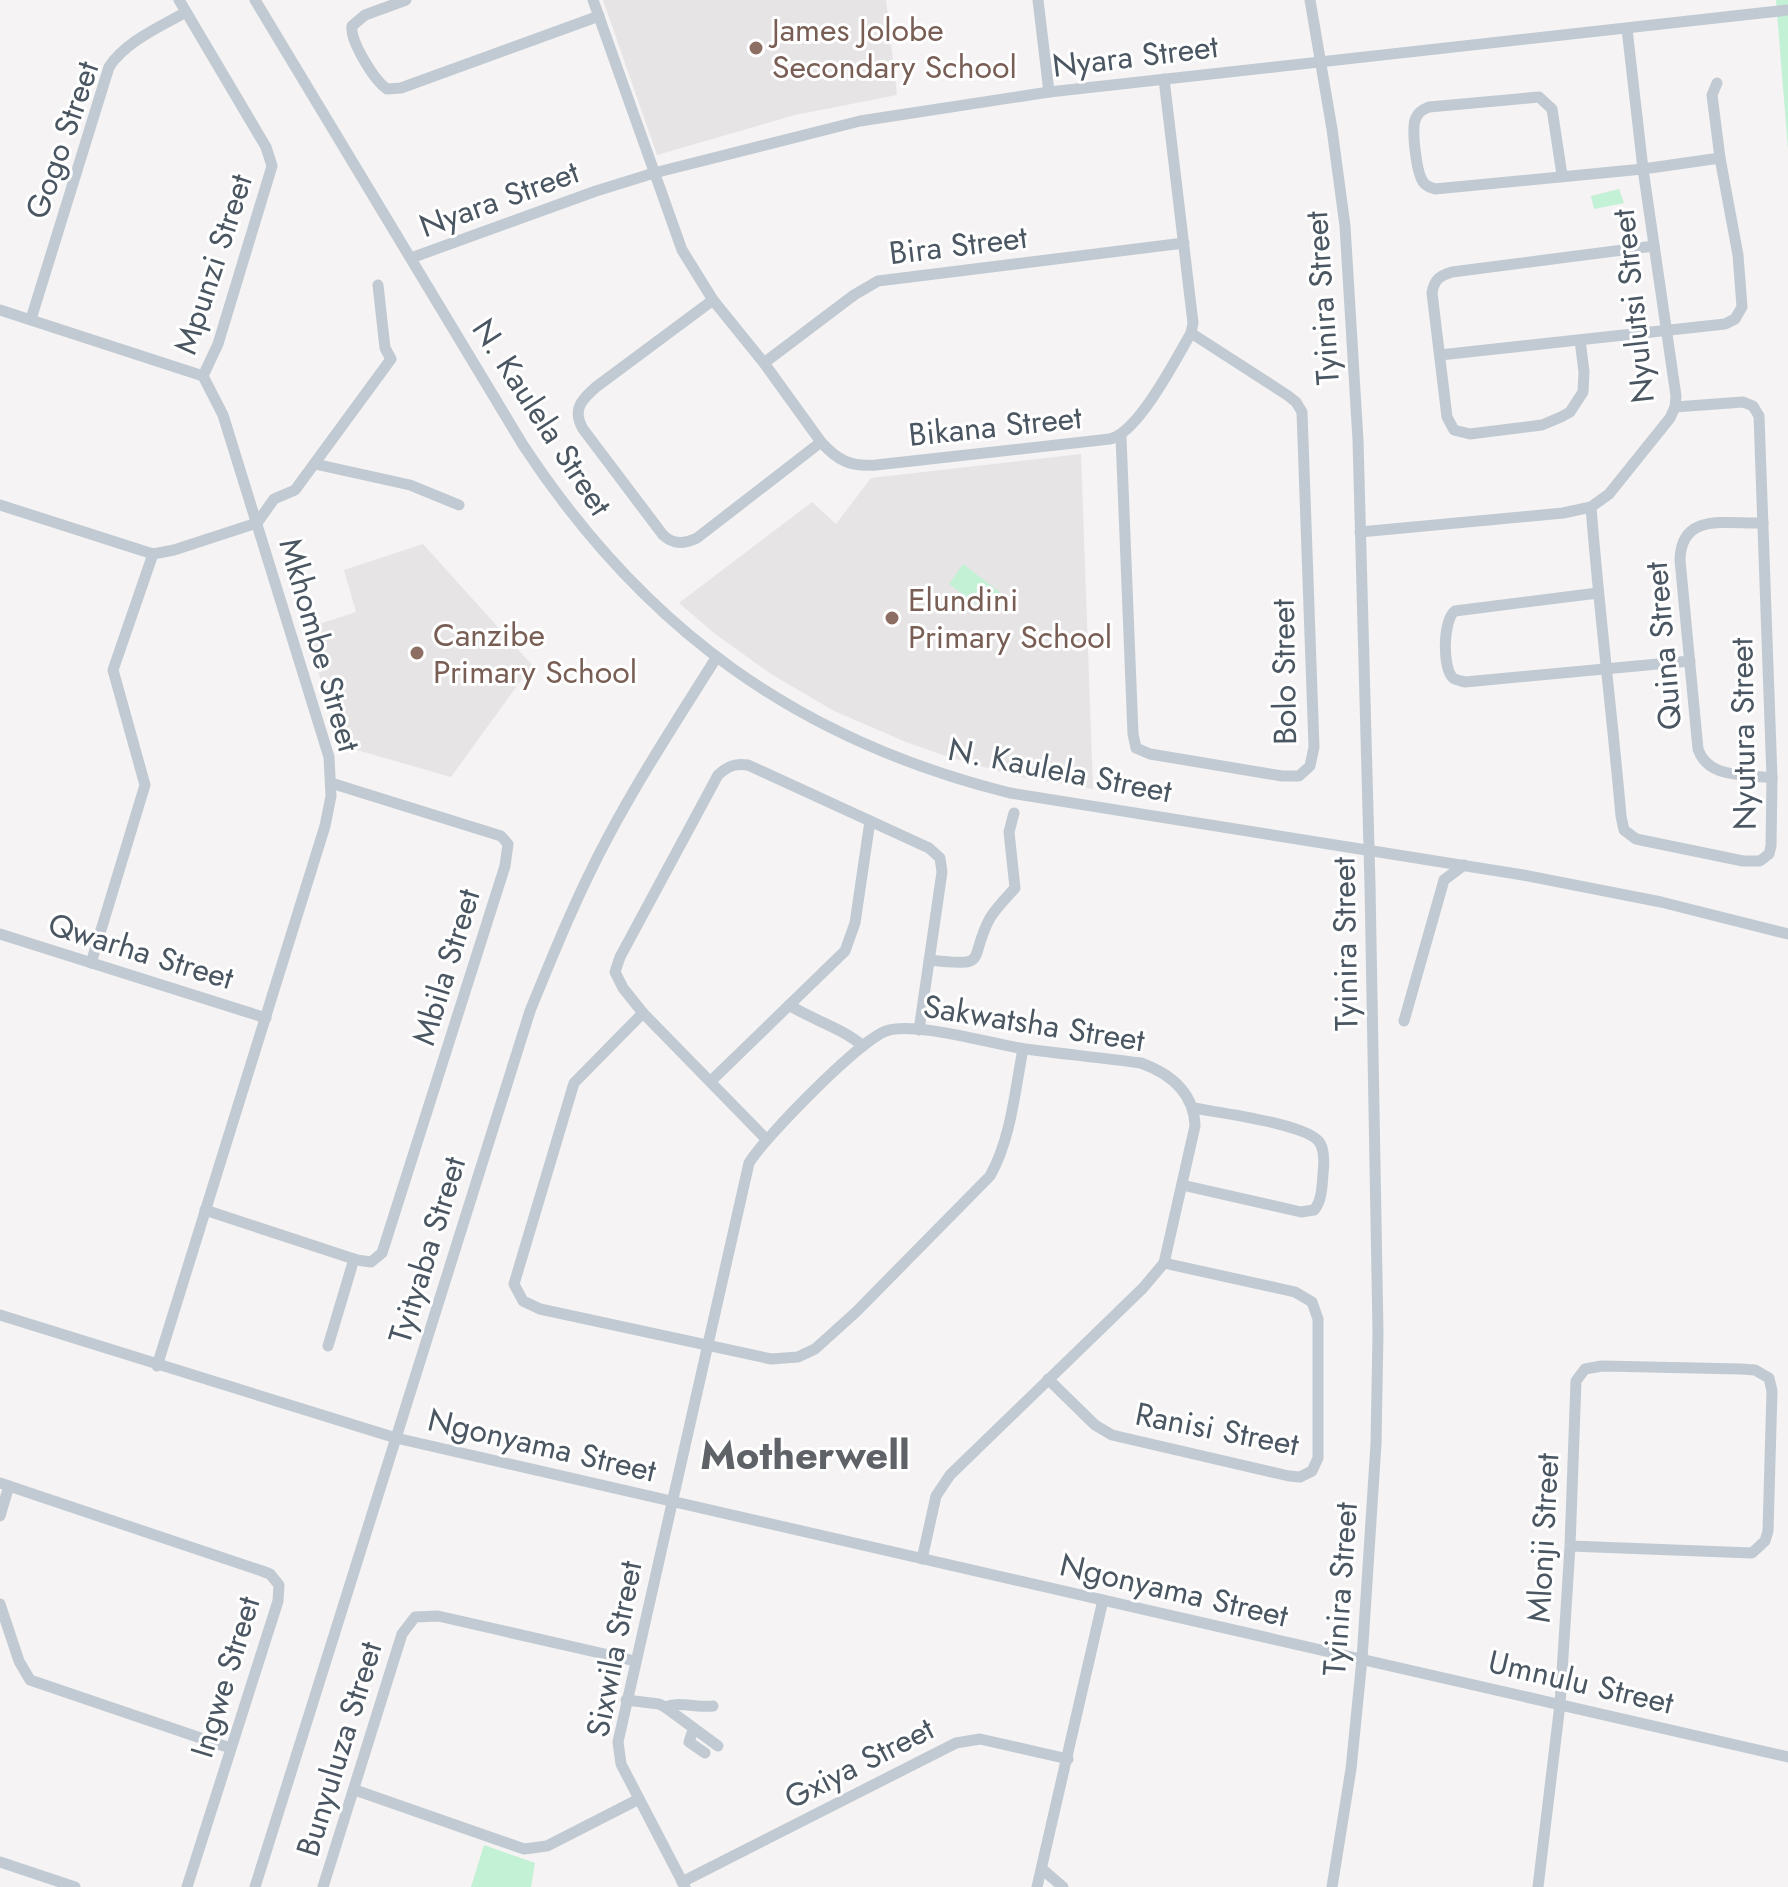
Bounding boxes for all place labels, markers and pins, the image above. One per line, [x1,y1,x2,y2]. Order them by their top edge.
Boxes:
place label: James Jolobe Secondary School [768,7,1017,90]
marker: James Jolobe Secondary School [747,39,765,57]
place label: Elundini Primary School [908,577,1112,660]
marker: Elundini Primary School [883,609,901,627]
place label: Canzibe Primary School [433,612,637,695]
marker: Canzibe Primary School [408,644,426,662]

